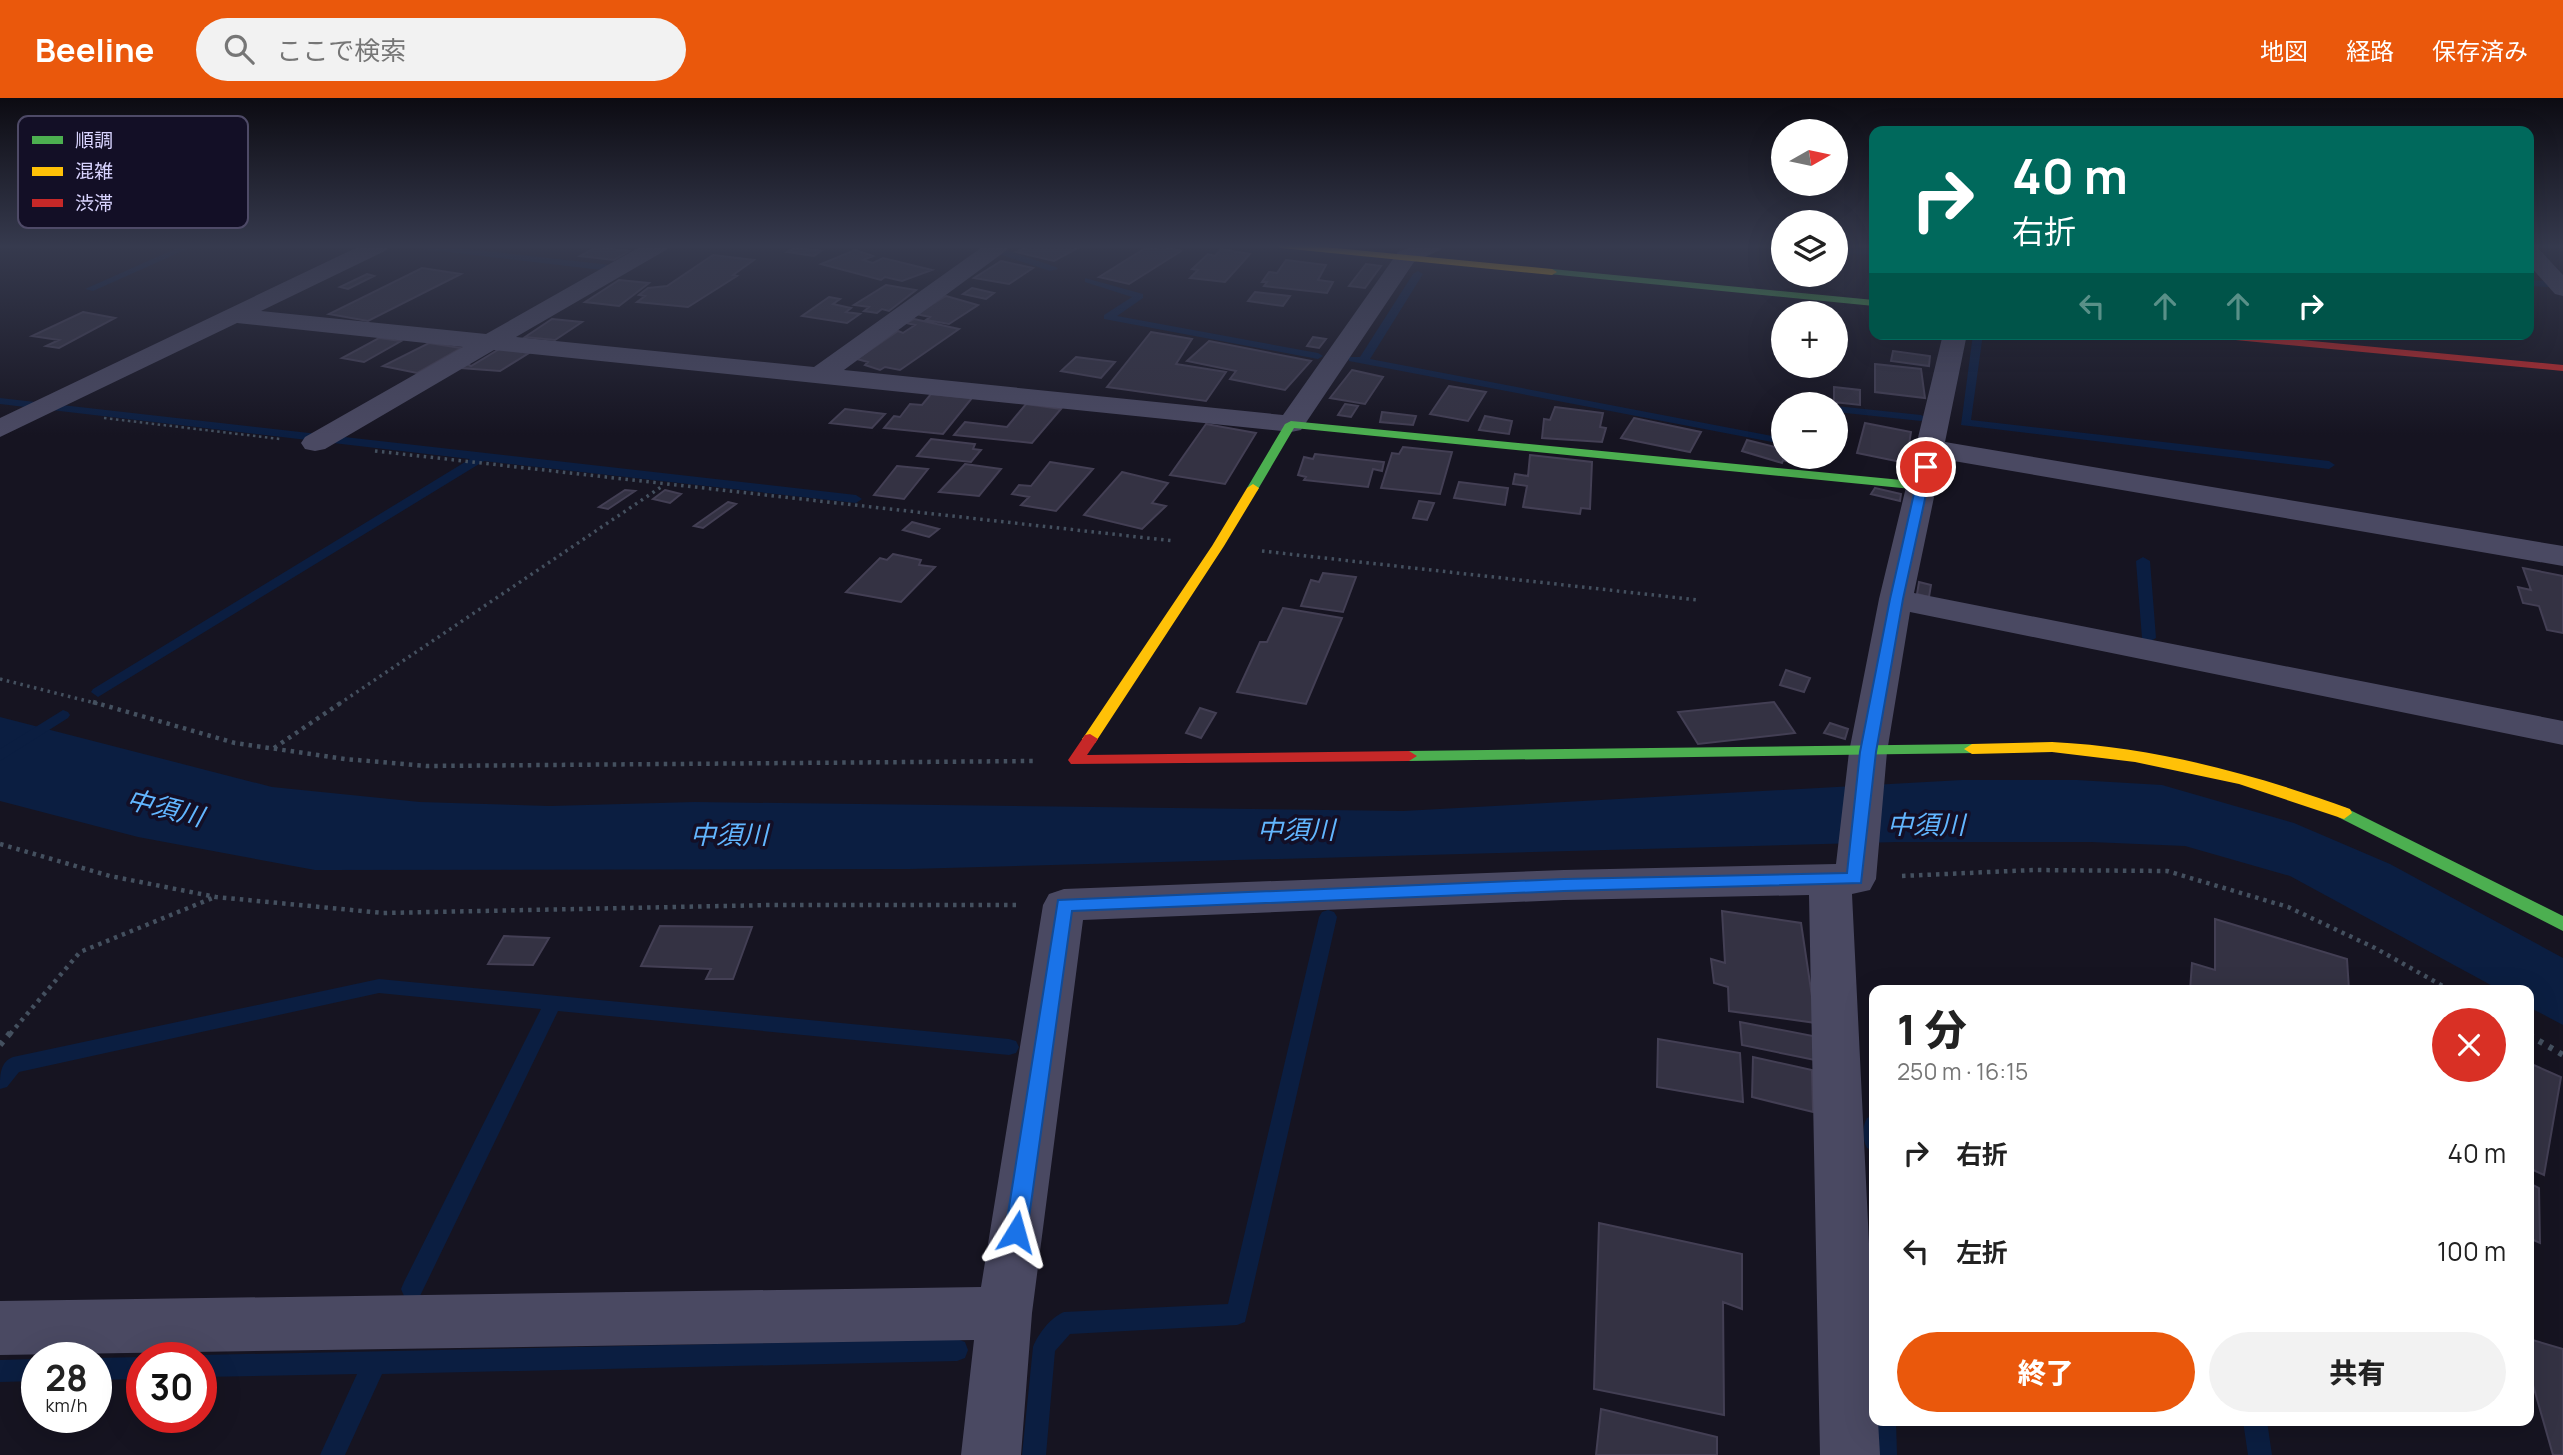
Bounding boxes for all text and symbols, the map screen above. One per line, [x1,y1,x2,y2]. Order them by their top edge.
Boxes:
search box [196,18,686,81]
text: Beeline [35,27,154,72]
icon: search [220,30,258,68]
text: ここで検索 [276,32,406,68]
text: 地図 [2260,34,2308,67]
text: 経路 [2346,34,2394,67]
text: 保存済み [2432,34,2528,67]
legend [18,116,248,228]
north arrow [1771,119,1848,196]
map controls [1771,119,1848,469]
text: 順調 [75,127,113,153]
text: 40 m [2012,142,2128,209]
icon: right [1897,154,1988,245]
text: 混雑 [75,158,113,184]
text: 渋滞 [75,190,113,216]
text: 右折 [2012,209,2076,253]
button: layers [1771,210,1848,287]
icon: left [2073,287,2111,325]
icon: ahead [2146,287,2184,325]
icon: ahead [2219,287,2257,325]
icon: right [2292,287,2330,325]
button: + [1771,301,1848,378]
button: − [1771,392,1848,469]
pin [1896,437,1956,497]
icon: arrive [1907,448,1945,486]
water label: 中須川 [123,780,210,835]
water label: 中須川 [1887,806,1968,842]
water label: 中須川 [1257,811,1338,847]
water label: 中須川 [690,816,771,852]
text: 1 分 [1897,1000,1966,1058]
button: close [2432,1008,2506,1082]
text: 250 m · 16:15 [1897,1055,2028,1087]
icon: right [1897,1134,1935,1172]
text: 40 m [2448,1135,2506,1171]
text: 右折 [1956,1136,2008,1172]
position arrow [979,1195,1053,1269]
icon: left [1897,1232,1935,1270]
text: 100 m [2437,1233,2506,1269]
text: 左折 [1956,1234,2008,1270]
button: 終了 [1897,1332,2195,1412]
button: 共有 [2209,1332,2506,1412]
speed limit sign: 30 [126,1342,217,1433]
text: 28 [45,1354,88,1402]
text: km/h [46,1393,87,1417]

